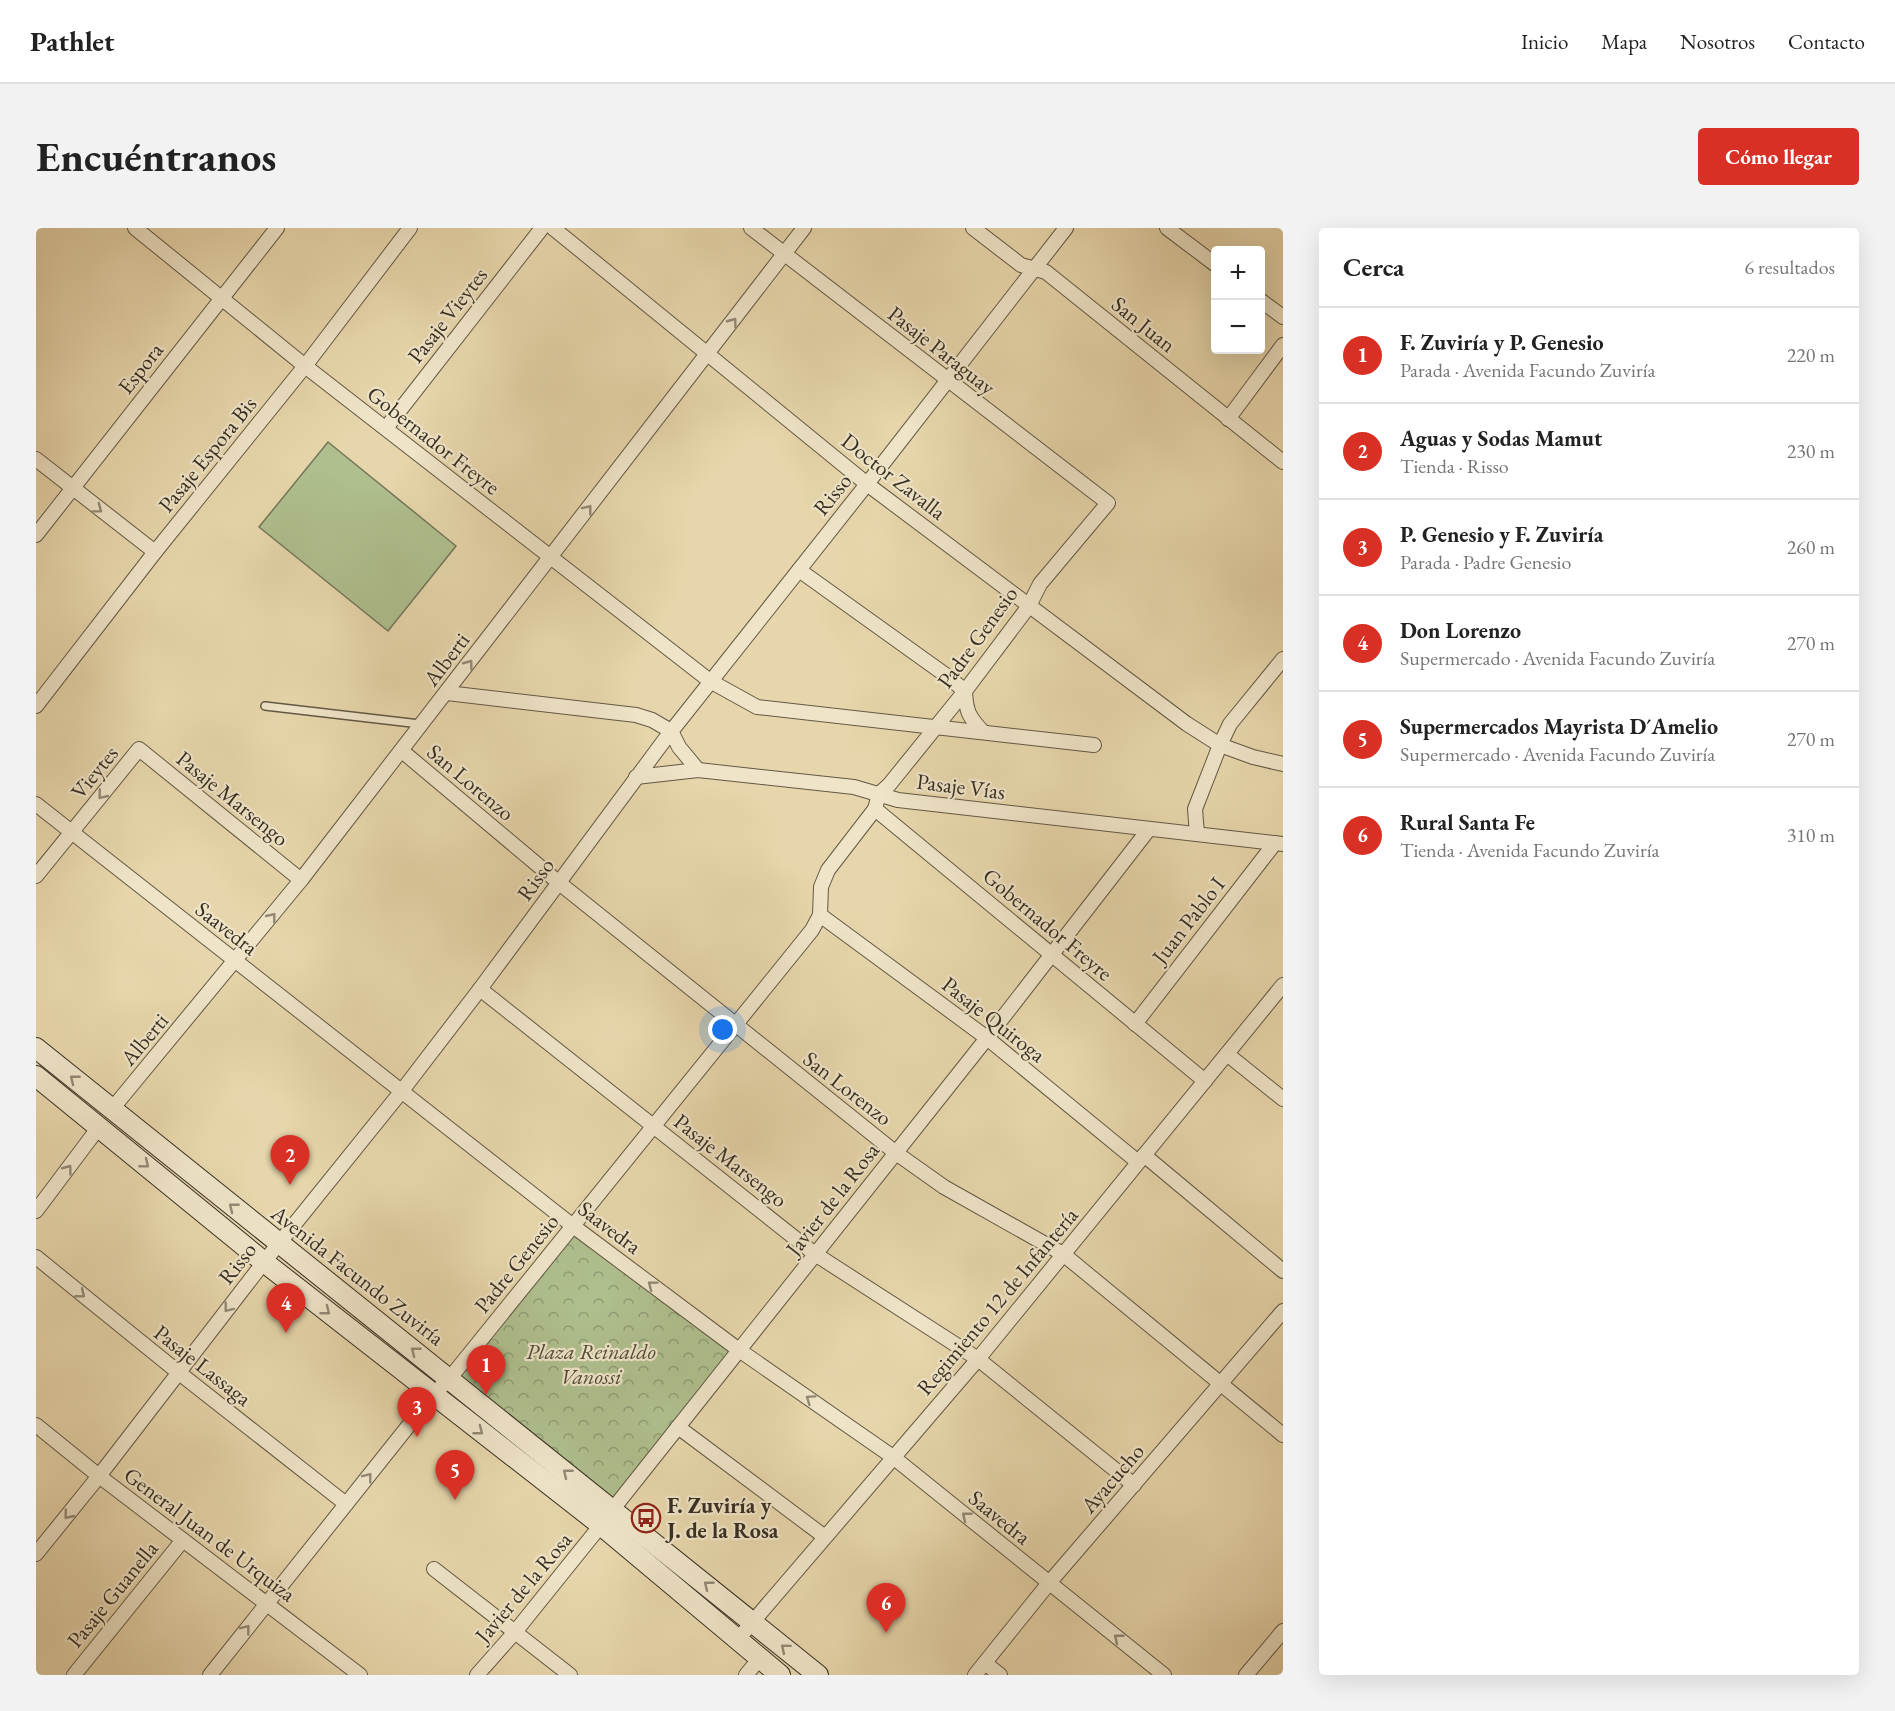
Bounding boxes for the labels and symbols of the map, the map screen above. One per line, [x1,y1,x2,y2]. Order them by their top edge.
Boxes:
street label: Pasaje Vieytes [401,261,494,369]
street label: San Juan [1106,290,1182,359]
street label: Pasaje Paraguay [882,299,1002,402]
one-way arrow [726,317,737,328]
street label: Espora [111,336,170,400]
street label: Gobernador Freyre [361,379,506,502]
street label: Pasaje Espora Bis [152,390,263,518]
street label: Doctor Zavalla [836,426,952,526]
street label: Risso [807,467,858,521]
one-way arrow [92,502,103,513]
one-way arrow [580,504,591,515]
street label: Padre Genesio [931,580,1024,694]
street label: Alberti [416,627,476,693]
one-way arrow [462,659,473,670]
street label: San Lorenzo [421,737,520,827]
street label: Vieytes [64,740,125,805]
street label: Pasaje Marsengo [170,744,295,853]
street label: Pasaje Vías [915,767,1007,806]
one-way arrow [99,788,110,799]
street label: Risso [510,852,561,907]
street label: Gobernador Freyre [977,861,1119,988]
street label: Juan Pablo I [1144,870,1232,971]
street label: Saavedra [189,895,264,962]
one-way arrow [264,912,275,923]
street label: Pasaje Quiroga [936,970,1052,1069]
street label: Alberti [113,1007,175,1072]
your location [708,1015,737,1044]
street label: San Lorenzo [797,1044,898,1132]
one-way arrow [70,1075,81,1086]
street label: Pasaje Marsengo [668,1107,794,1214]
pin: 2 [270,1136,310,1185]
street label: Javier de la Rosa [778,1137,886,1263]
one-way arrow [138,1156,149,1167]
one-way arrow [60,1164,71,1175]
street label: Saavedra [572,1194,647,1261]
street label: Avenida Facundo Zuviría [264,1198,450,1352]
street label: Regimiento 12 de Infantería [910,1201,1085,1401]
one-way arrow [229,1204,240,1215]
street label: Padre Genesio [468,1208,565,1319]
street label: Risso [212,1236,263,1290]
one-way arrow [648,1281,659,1292]
pin: 4 [266,1284,306,1333]
one-way arrow [75,1287,86,1298]
one-way arrow [225,1302,236,1313]
one-way arrow [320,1303,331,1314]
street label: Pasaje Lassaga [148,1318,258,1413]
park label: Plaza Reinaldo Vanossi [526,1337,656,1391]
pin: 1 [466,1346,506,1395]
one-way arrow [410,1347,421,1358]
pin: 3 [398,1388,436,1437]
one-way arrow [806,1395,817,1406]
one-way arrow [472,1423,483,1434]
street label: Ayacucho [1073,1437,1151,1520]
pin: 5 [436,1450,474,1500]
street label: General Juan de Urquiza [118,1460,302,1609]
one-way arrow [563,1469,574,1480]
one-way arrow [360,1472,371,1483]
street label: Saavedra [963,1483,1037,1551]
place label: F. Zuviría y J. de la Rosa [665,1491,779,1545]
bus stop icon: F. Zuviría y J. de la Rosa [630,1502,662,1534]
one-way arrow [64,1508,75,1519]
one-way arrow [962,1513,973,1524]
street label: Javier de la Rosa [467,1526,578,1650]
street label: Pasaje Guanella [60,1535,165,1654]
one-way arrow [703,1581,714,1592]
pin: 6 [866,1584,906,1633]
one-way arrow [239,1625,250,1636]
one-way arrow [1114,1635,1125,1646]
one-way arrow [781,1645,792,1656]

